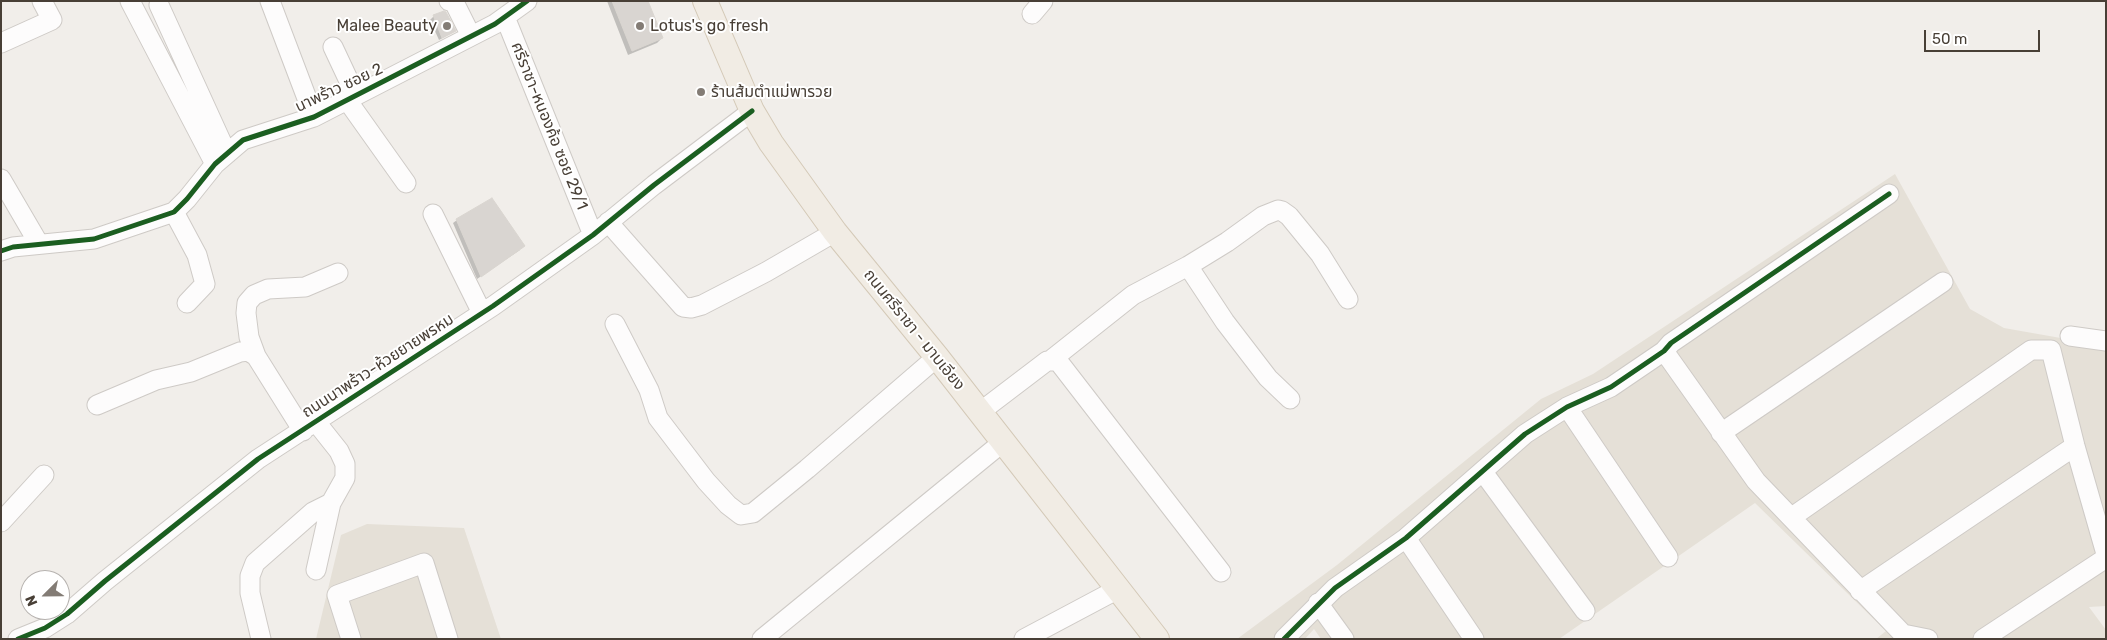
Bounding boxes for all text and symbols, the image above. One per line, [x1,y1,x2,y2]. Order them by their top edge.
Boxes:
place label: Malee Beauty [337,16,437,36]
place label: Lotus's go fresh [650,16,768,36]
marker: Malee Beauty [441,20,453,32]
marker: Lotus's go fresh [634,20,646,32]
scale bar [1927,20,2043,52]
text: 50 m [1932,30,1967,48]
street label: ศรีราชา-หนองค้อ ซอย 29/1 [507,39,591,213]
street label: นาพร้าว ซอย 2 [292,59,386,117]
place label: ร้านส้มตำแม่พารวย [711,82,832,102]
marker: ร้านส้มตำแม่พารวย [695,86,707,98]
street label: ถนนศรีราชา - มาบเอียง [859,266,969,394]
street label: ถนนนาพร้าว-ห้วยยายพรหม [299,310,457,422]
north arrow [20,570,70,620]
text: N [22,593,41,609]

